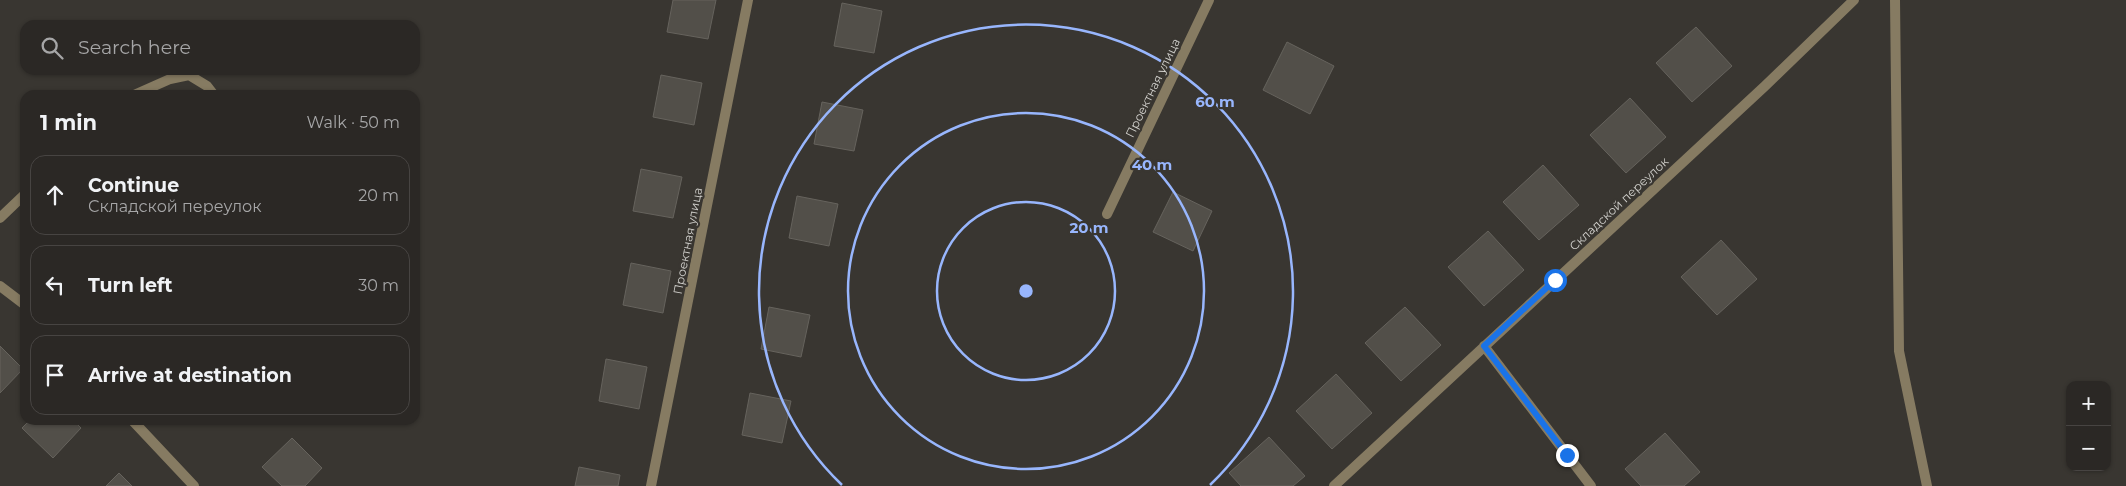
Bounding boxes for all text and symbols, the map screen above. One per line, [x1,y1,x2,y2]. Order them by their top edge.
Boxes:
search box [20,20,420,75]
icon: search [38,34,66,62]
text: Search here [78,36,191,59]
street label: Проектная улица [1122,36,1183,140]
text: 60 m [1195,92,1235,111]
text: 1 min [40,110,97,135]
text: Walk · 50 m [307,113,400,132]
street label: Складской переулок [1566,154,1671,254]
text: 40 m [1132,155,1172,174]
text: Continue [88,174,179,197]
icon: ahead [41,181,69,209]
text: 20 m [358,186,399,205]
street label: Проектная улица [670,186,705,296]
text: Складской переулок [88,197,262,216]
text: 20 m [1069,218,1109,237]
route start [1544,269,1567,292]
icon: left [41,271,69,299]
text: Turn left [88,274,173,297]
text: 30 m [358,276,399,295]
centre of rings [1017,282,1035,300]
icon: arrive [41,361,69,389]
text: Arrive at destination [88,364,292,387]
map controls [2066,381,2111,471]
button: + [2066,381,2111,426]
button: − [2066,426,2111,471]
route end [1556,444,1579,467]

